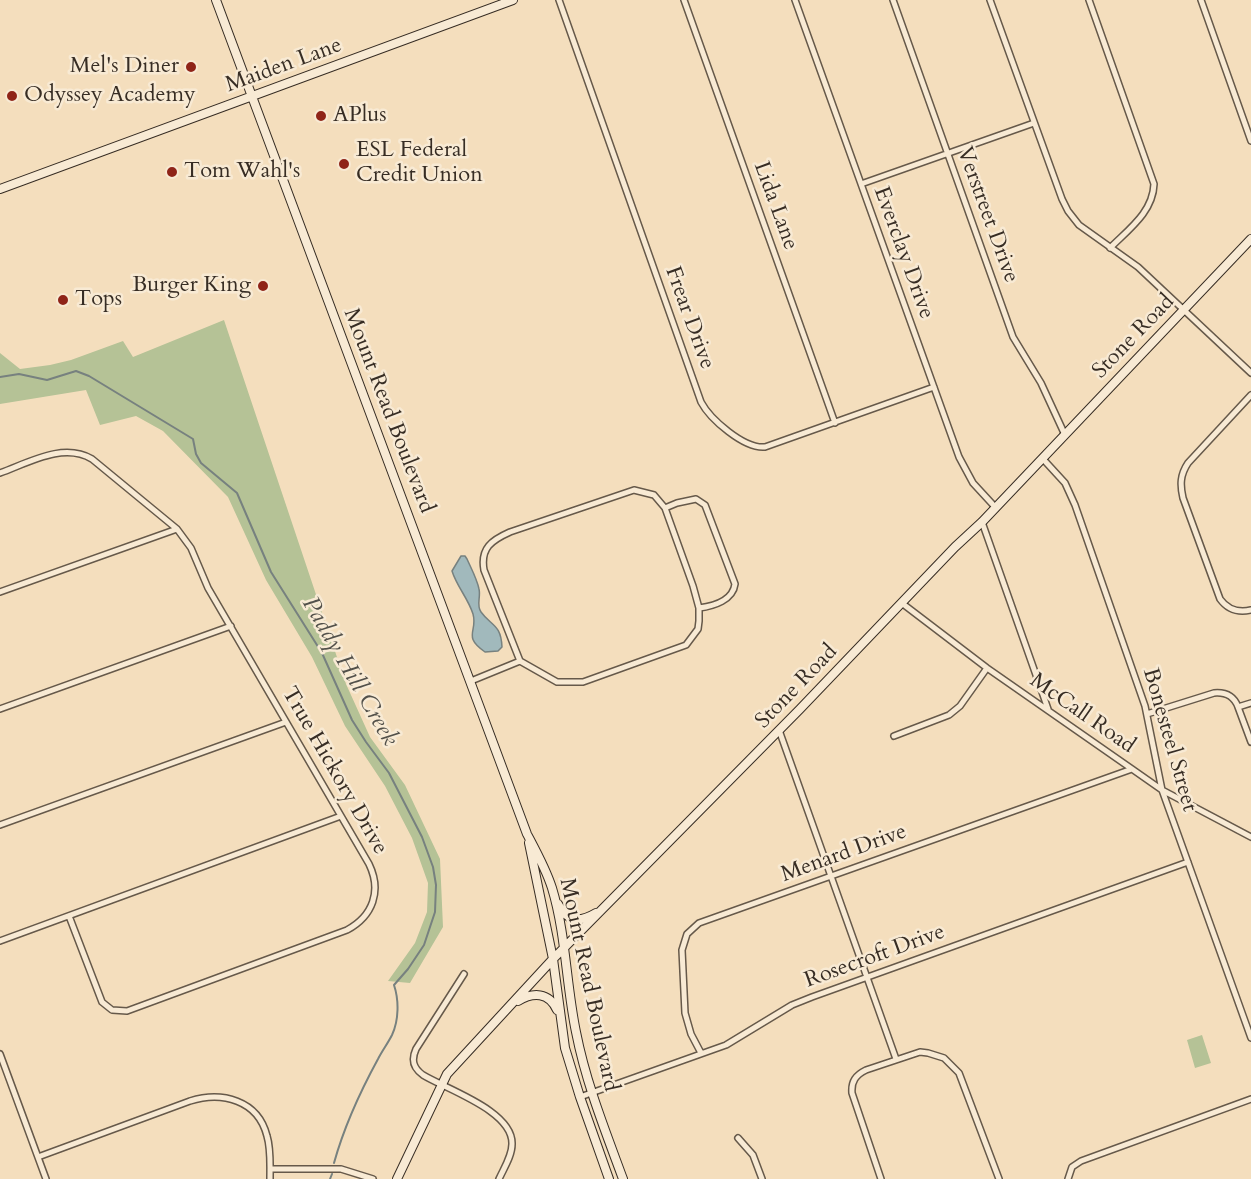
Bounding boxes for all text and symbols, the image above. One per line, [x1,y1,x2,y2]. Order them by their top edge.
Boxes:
street label: Maiden Lane [222,33,346,99]
place label: Mel's Diner [70,54,179,80]
marker: Mel's Diner [184,60,198,74]
place label: Odyssey Academy [24,83,196,109]
marker: Odyssey Academy [5,89,19,103]
place label: APlus [333,103,387,129]
marker: APlus [314,109,328,123]
place label: ESL Federal Credit Union [356,138,483,190]
street label: Verstreet Drive [950,144,1024,286]
marker: ESL Federal Credit Union [337,157,351,171]
street label: Lida Lane [747,158,803,254]
place label: Tom Wahl's [184,159,300,185]
marker: Tom Wahl's [165,165,179,179]
street label: Everclay Drive [867,183,939,323]
street label: Frear Drive [658,263,720,373]
place label: Burger King [132,273,251,299]
marker: Burger King [256,279,270,293]
place label: Tops [75,287,122,313]
street label: Stone Road [1087,289,1181,385]
marker: Tops [56,293,70,307]
street label: Mount Read Boulevard [337,305,439,517]
water label: Paddy Hill Creek [295,592,403,752]
street label: Stone Road [750,639,844,735]
street label: Bonesteel Street [1136,665,1202,815]
street label: McCall Road [1024,668,1140,760]
street label: True Hickory Drive [275,682,393,860]
street label: Menard Drive [778,819,910,889]
street label: Mount Read Boulevard [553,876,623,1094]
street label: Rosecroft Drive [801,919,949,995]

